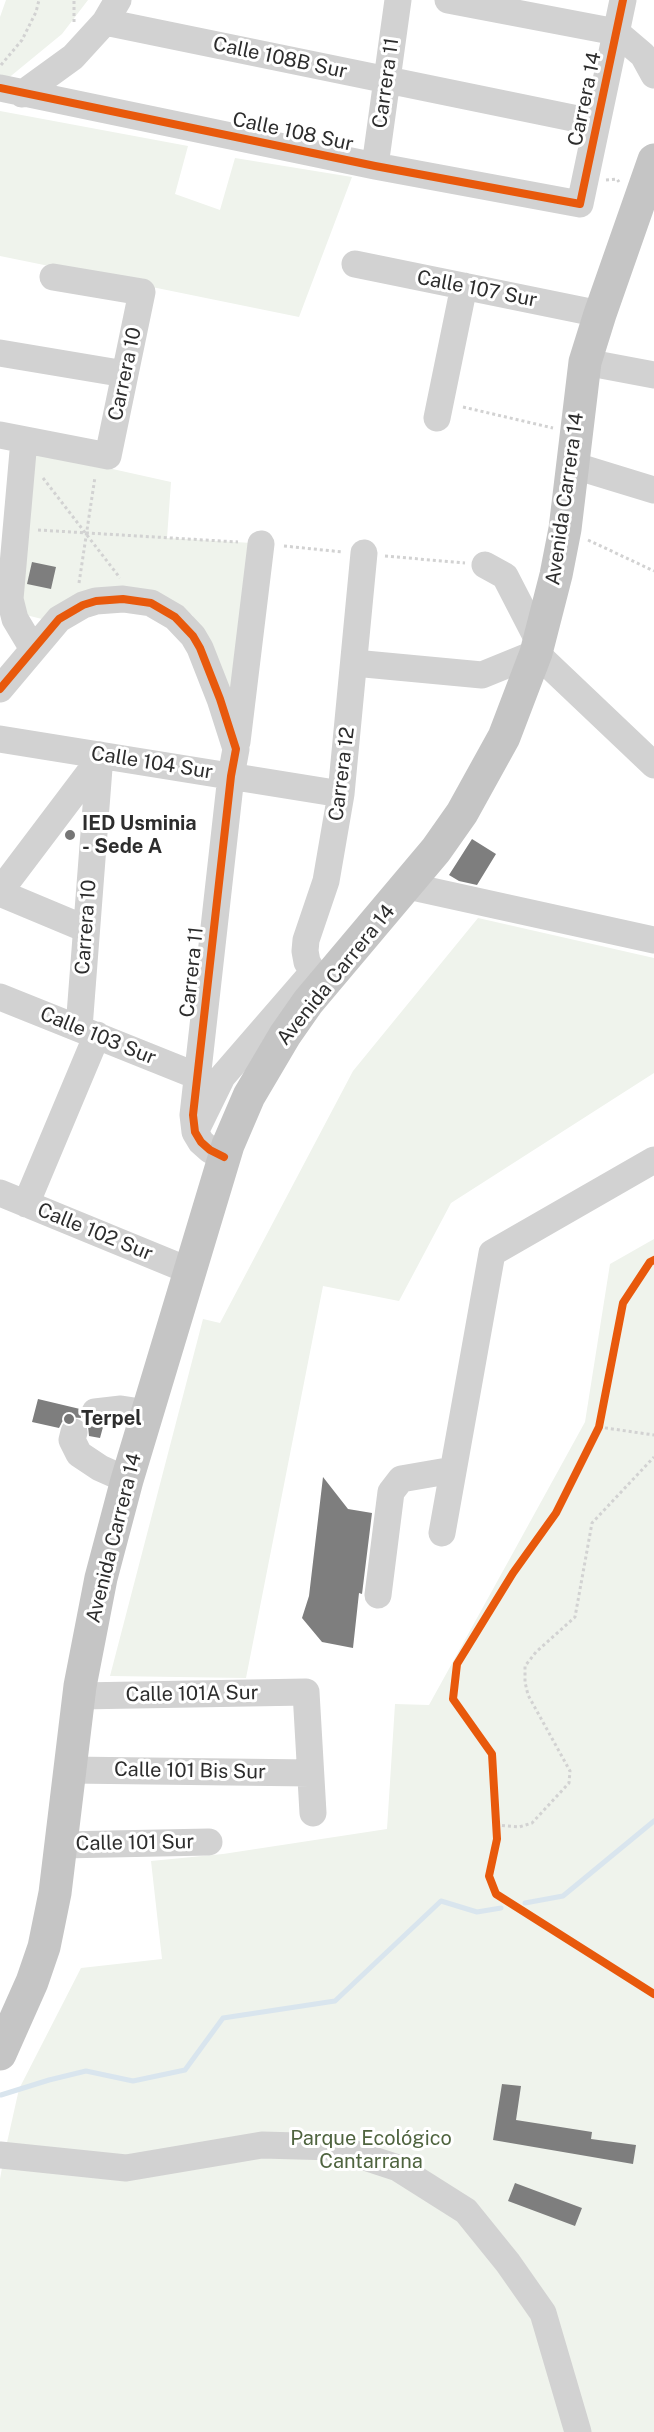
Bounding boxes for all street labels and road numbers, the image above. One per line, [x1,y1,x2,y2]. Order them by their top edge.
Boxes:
street label: Calle 108B Sur [211,32,349,84]
street label: Carrera 11 [368,36,404,130]
street label: Carrera 14 [563,50,607,148]
street label: Calle 108 Sur [230,107,356,157]
street label: Calle 107 Sur [415,266,539,312]
street label: Carrera 10 [103,325,147,423]
street label: Avenida Carrera 14 [541,411,589,587]
street label: Carrera 12 [324,725,360,823]
street label: Calle 104 Sur [89,742,215,784]
street label: Carrera 10 [71,879,101,975]
street label: Avenida Carrera 14 [272,900,400,1050]
street label: Carrera 11 [175,925,209,1019]
street label: Calle 103 Sur [37,1002,159,1070]
street label: Calle 102 Sur [34,1198,156,1266]
street label: Avenida Carrera 14 [81,1451,147,1625]
street label: Calle 101A Sur [125,1681,259,1707]
street label: Calle 101 Bis Sur [114,1758,266,1784]
street label: Calle 101 Sur [76,1830,194,1856]

